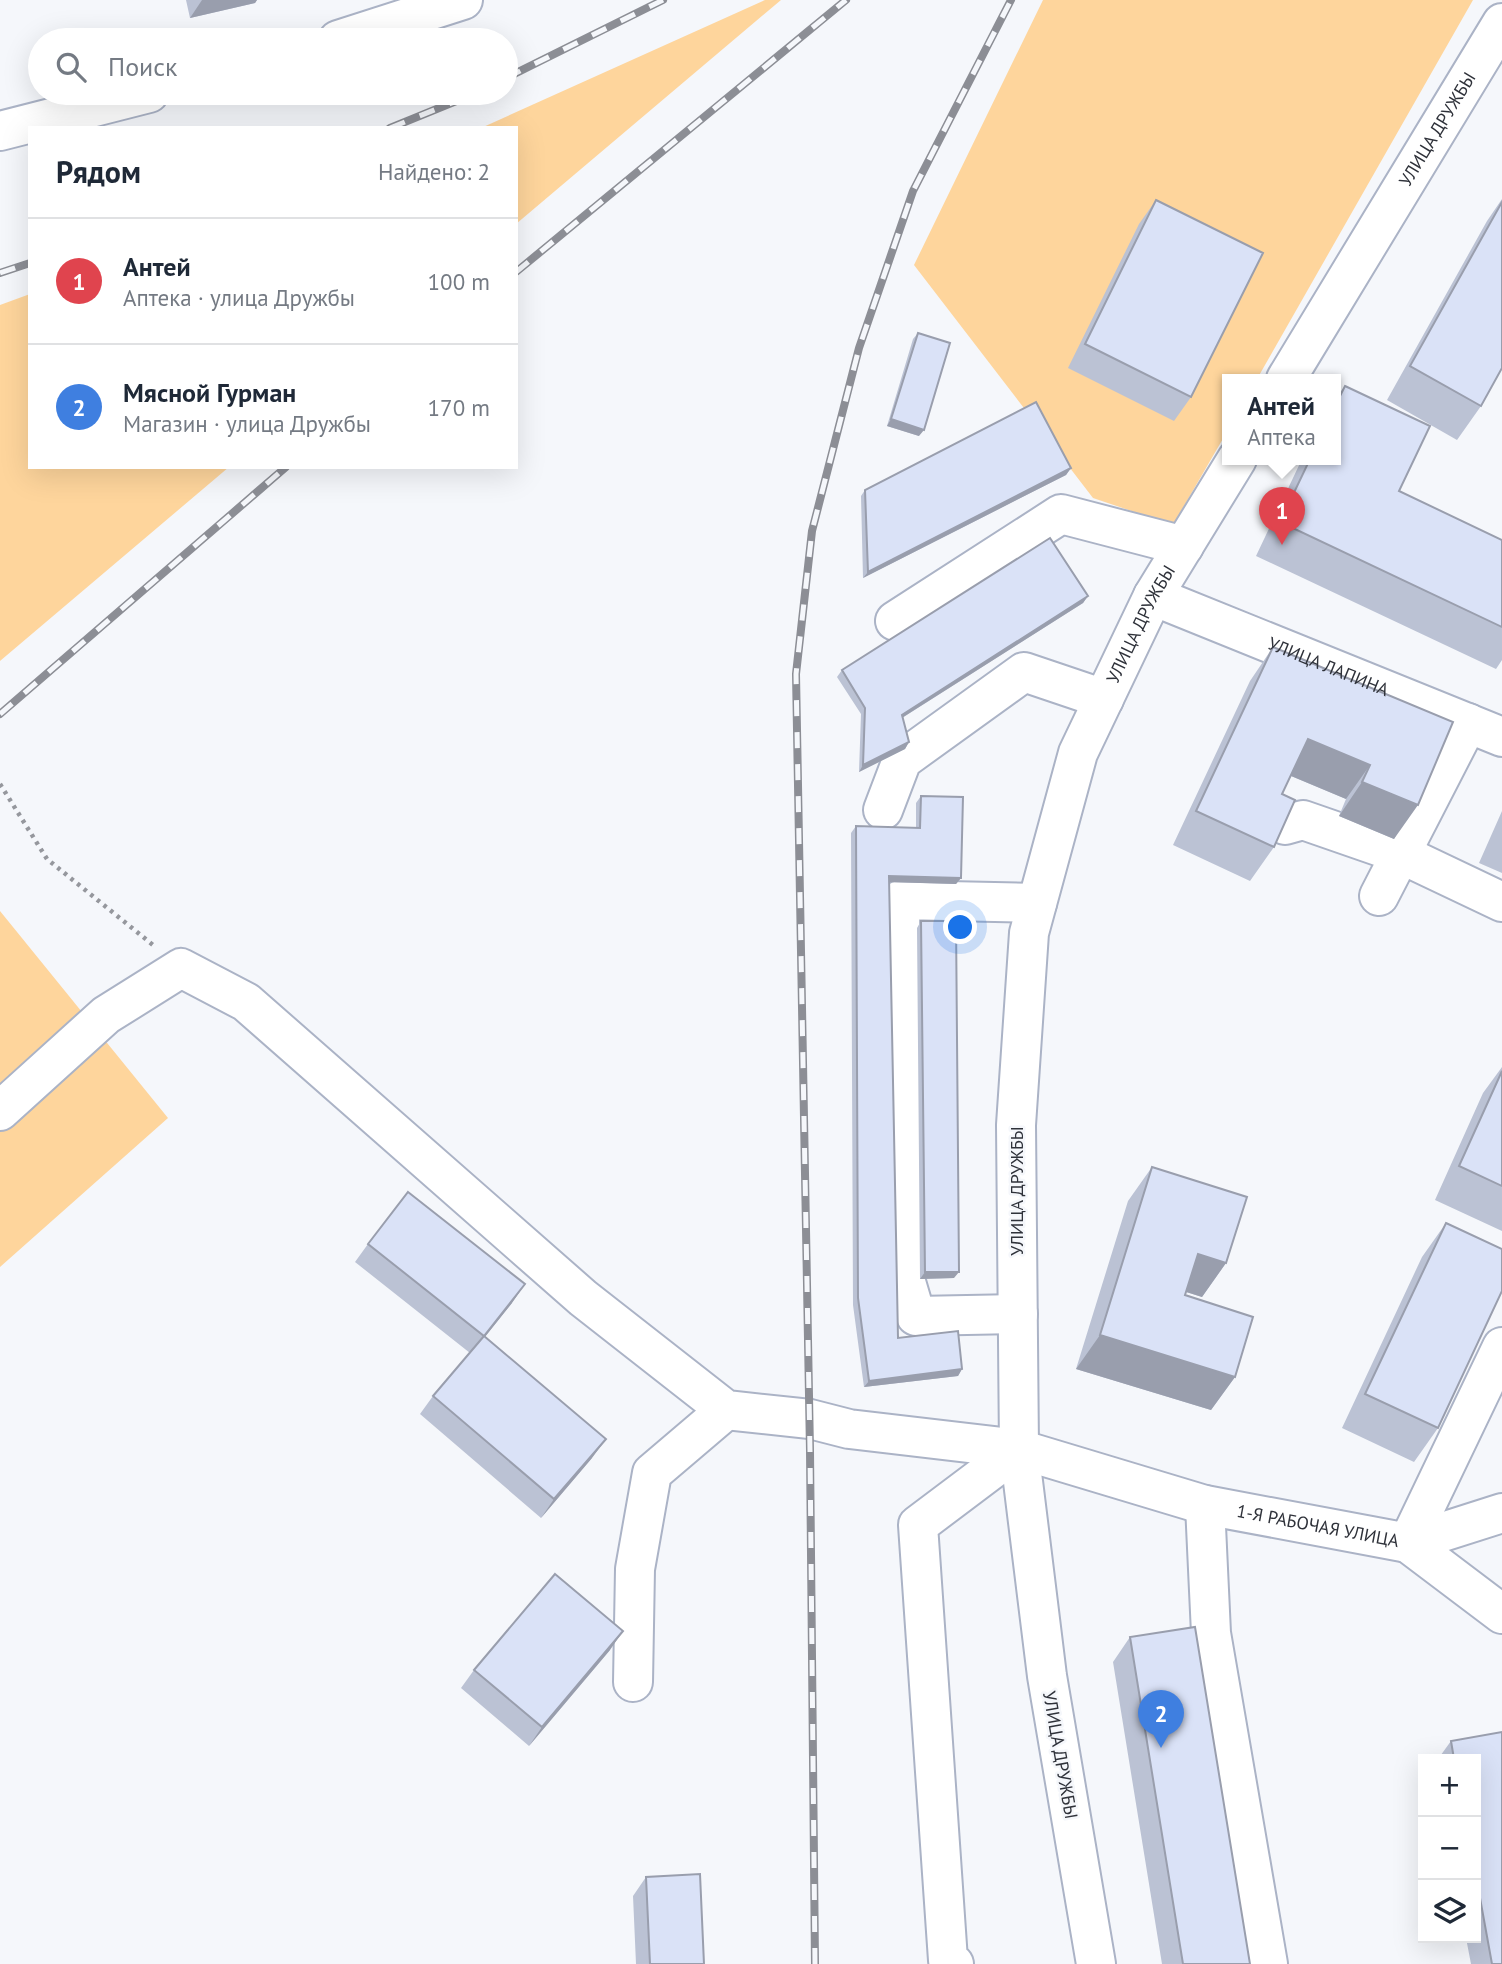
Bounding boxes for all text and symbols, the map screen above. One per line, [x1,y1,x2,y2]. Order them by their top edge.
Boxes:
search box [28,28,518,105]
icon: search [52,48,90,86]
text: Поиск [108,50,177,83]
street label: УЛИЦА ДРУЖБЫ [1394,68,1480,190]
text: Рядом [56,152,141,191]
text: Найдено: 2 [378,157,490,186]
text: Антей [123,250,191,283]
text: 1 [72,267,86,296]
text: 100 m [428,267,490,296]
text: Аптека · улица Дружбы [123,283,355,312]
popup [1222,374,1341,465]
text: Мясной Гурман [123,376,296,409]
text: Антей [1247,389,1315,422]
text: 2 [72,393,86,422]
text: 170 m [428,393,490,422]
text: Магазин · улица Дружбы [123,409,371,438]
text: Аптека [1247,422,1316,451]
pin: 1 [1259,487,1305,545]
street label: УЛИЦА ДРУЖБЫ [1101,561,1180,687]
street label: УЛИЦА ЛАПИНА [1265,632,1393,701]
your location [943,910,977,944]
street label: УЛИЦА ДРУЖБЫ [1005,1126,1028,1256]
street label: 1-Я РАБОЧАЯ УЛИЦА [1235,1499,1401,1552]
street label: УЛИЦА ДРУЖБЫ [1038,1689,1083,1821]
pin: 2 [1138,1690,1184,1748]
map controls [1418,1754,1481,1943]
button: + [1418,1754,1481,1817]
button: − [1418,1817,1481,1880]
button: layers [1418,1880,1481,1943]

